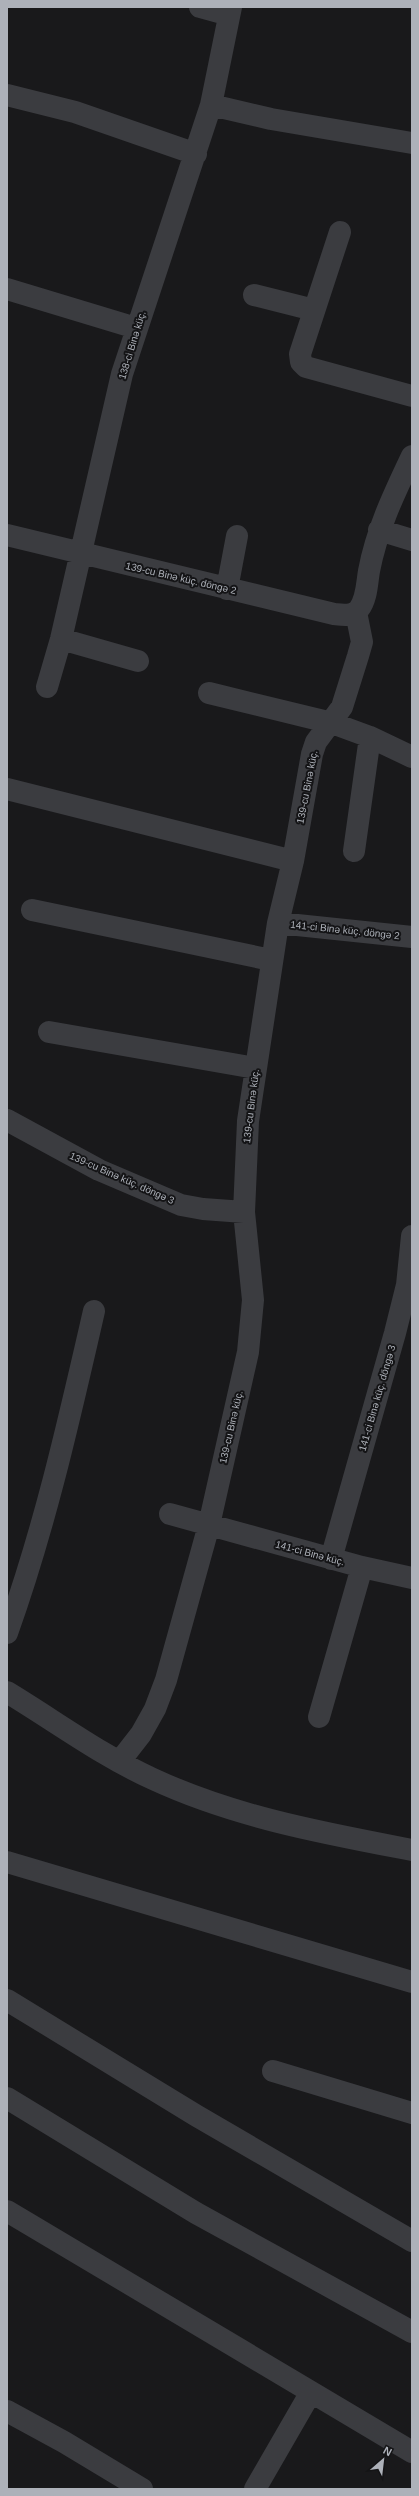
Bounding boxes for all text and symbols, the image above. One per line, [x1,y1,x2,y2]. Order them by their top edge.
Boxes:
street label: 138-ci Binə küç. [116,309,148,381]
street label: 139-cu Binə küç. döngə 2 [125,560,238,596]
street label: 139-cu Binə küç. [294,749,320,825]
street label: 141-ci Binə küç. döngə 2 [290,919,401,941]
street label: 139-cu Binə küç. [241,1068,261,1144]
street label: 139-cu Binə küç. döngə 3 [68,1150,176,1206]
street label: 141-ci Binə küç. döngə 3 [357,1343,398,1452]
street label: 139-cu Binə küç. [217,1389,245,1465]
street label: 141-ci Binə küç. [274,1538,346,1568]
north arrow [363,2440,403,2480]
text: N [381,2444,394,2458]

